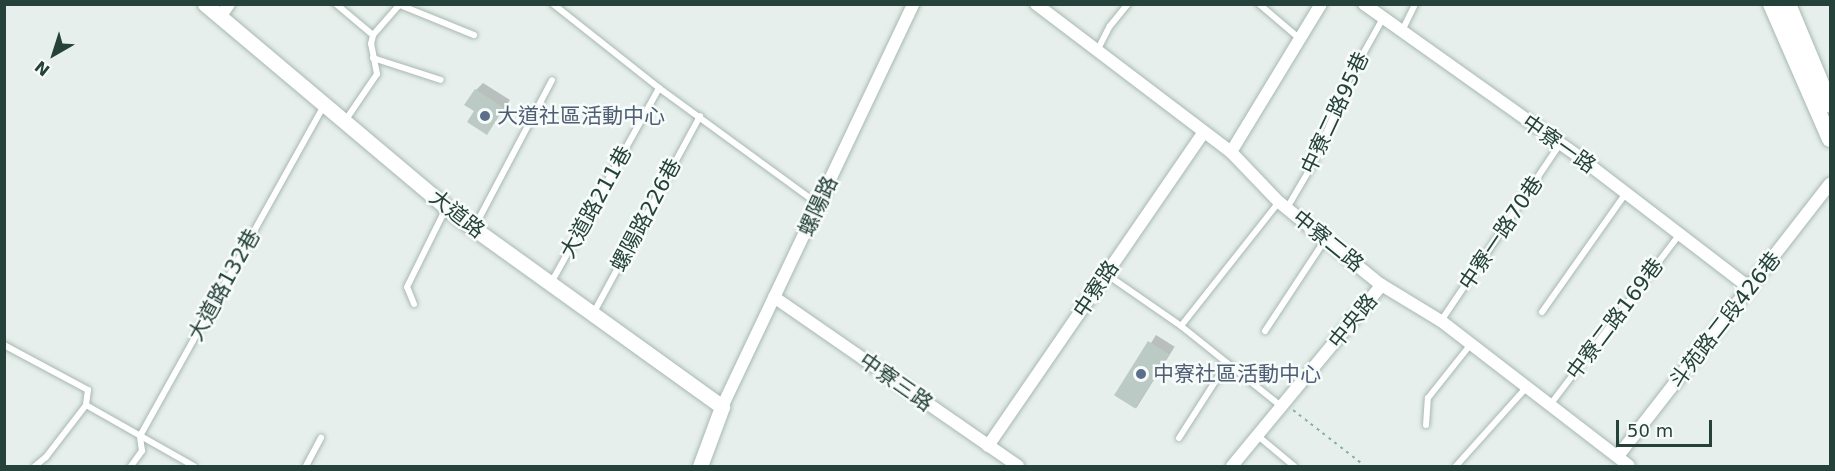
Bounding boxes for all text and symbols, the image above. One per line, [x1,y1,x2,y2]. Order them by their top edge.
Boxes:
north arrow [24,24,84,84]
street label: 中寮二路95巷 [1296,48,1374,178]
text: N [31,57,54,80]
place label: 大道社區活動中心 [497,103,665,129]
marker: 大道社區活動中心 [478,109,492,123]
street label: 中寮一路 [1517,110,1601,178]
street label: 大道路211巷 [555,142,637,262]
street label: 螺陽路226巷 [606,154,686,276]
street label: 中寮一路70巷 [1454,171,1548,295]
street label: 螺陽路 [793,172,843,240]
street label: 大道路 [424,185,490,243]
street label: 中寮二路 [1287,205,1369,277]
street label: 大道路132巷 [183,225,265,345]
street label: 斗苑路二段426巷 [1664,247,1786,393]
street label: 中寮二路169巷 [1561,253,1669,385]
street label: 中寮路 [1068,256,1124,322]
street label: 中央路 [1323,289,1383,353]
street label: 中寮三路 [854,348,938,416]
place label: 中寮社區活動中心 [1153,361,1321,387]
marker: 中寮社區活動中心 [1134,367,1148,381]
scale bar [1619,408,1715,446]
text: 50 m [1627,420,1673,441]

